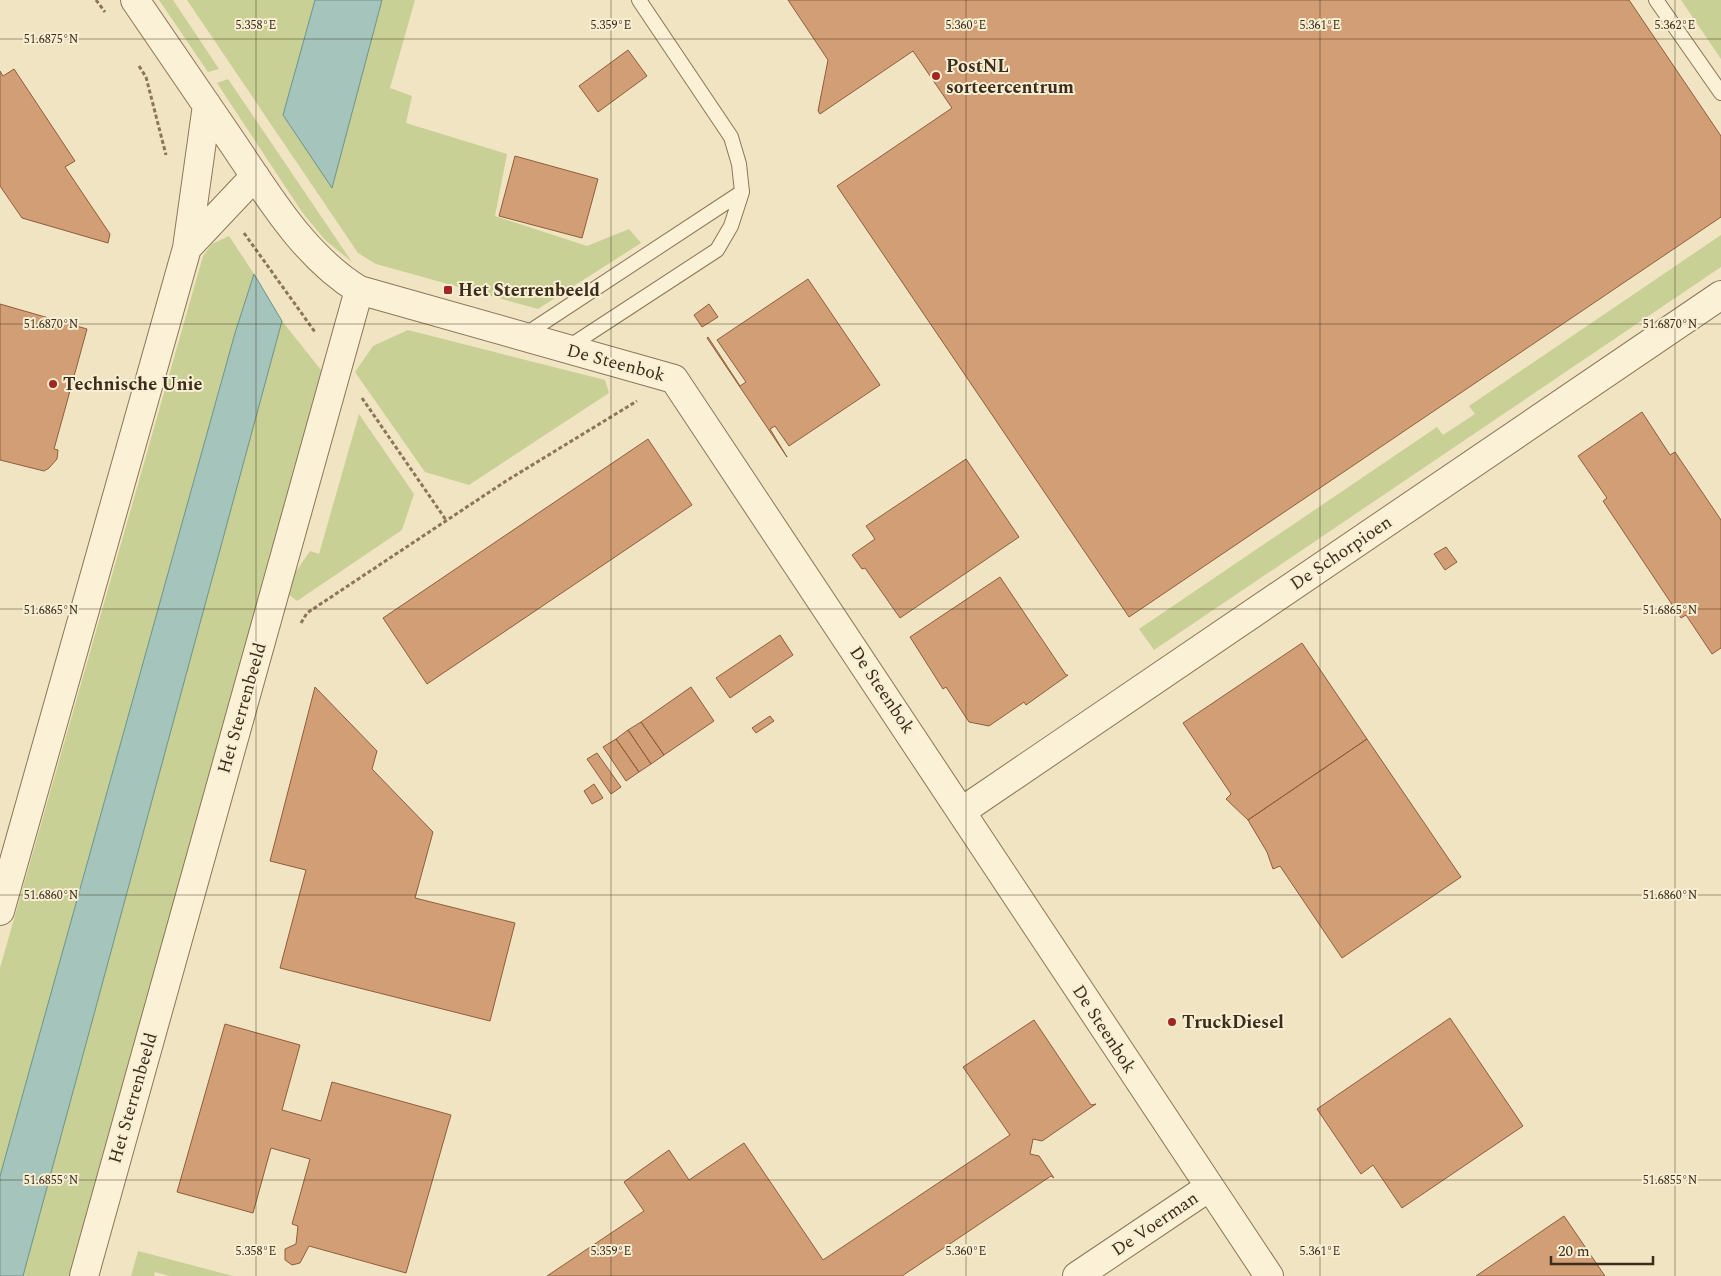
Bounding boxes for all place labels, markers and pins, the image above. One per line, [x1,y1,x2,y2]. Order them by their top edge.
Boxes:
place label: PostNL sorteercentrum [946,53,1074,101]
marker: PostNL sorteercentrum [930,70,942,82]
place label: Het Sterrenbeeld [458,277,600,304]
marker: Het Sterrenbeeld [442,284,454,296]
place label: Technische Unie [63,371,203,398]
marker: Technische Unie [47,378,59,390]
place label: TruckDiesel [1182,1009,1284,1036]
marker: TruckDiesel [1166,1016,1178,1028]

